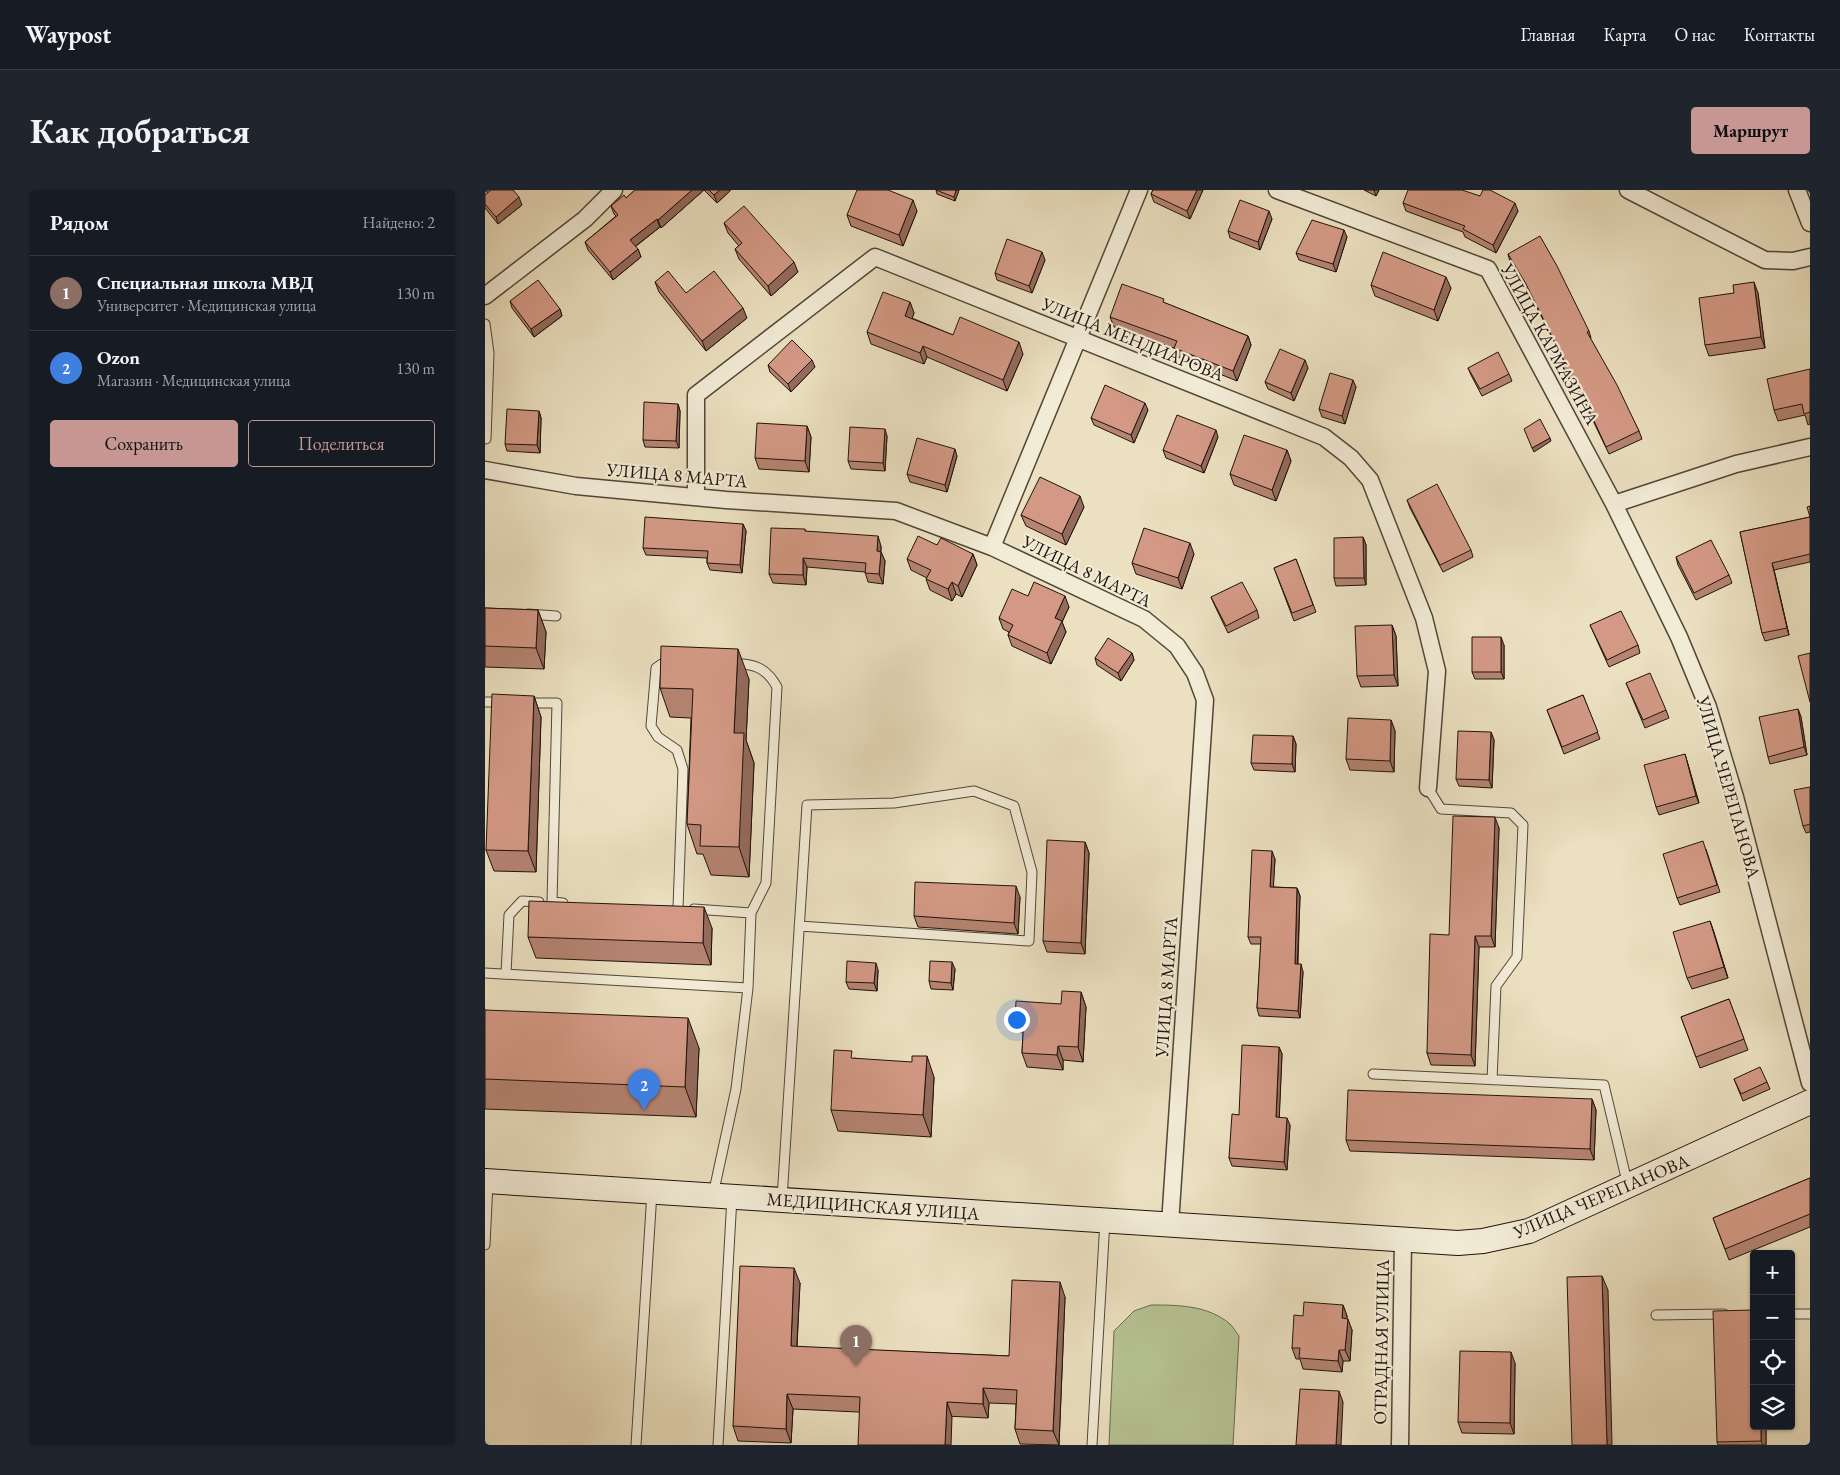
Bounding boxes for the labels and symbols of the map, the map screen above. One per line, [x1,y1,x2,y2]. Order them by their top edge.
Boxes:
street label: УЛИЦА КАРМАЗИНА [1496,258,1604,429]
street label: УЛИЦА МЕНДИАРОВА [1037,291,1228,386]
street label: УЛИЦА 8 МАРТА [605,457,749,493]
street label: УЛИЦА 8 МАРТА [1018,529,1156,613]
street label: УЛИЦА ЧЕРЕПАНОВА [1692,692,1766,881]
street label: УЛИЦА 8 МАРТА [1150,915,1182,1059]
your location [1004,1007,1030,1033]
pin: 2 [628,1069,660,1110]
street label: УЛИЦА ЧЕРЕПАНОВА [1509,1148,1693,1244]
street label: МЕДИЦИНСКАЯ УЛИЦА [766,1187,981,1225]
street label: ОТРАДНАЯ УЛИЦА [1368,1259,1394,1425]
pin: 1 [840,1325,872,1366]

